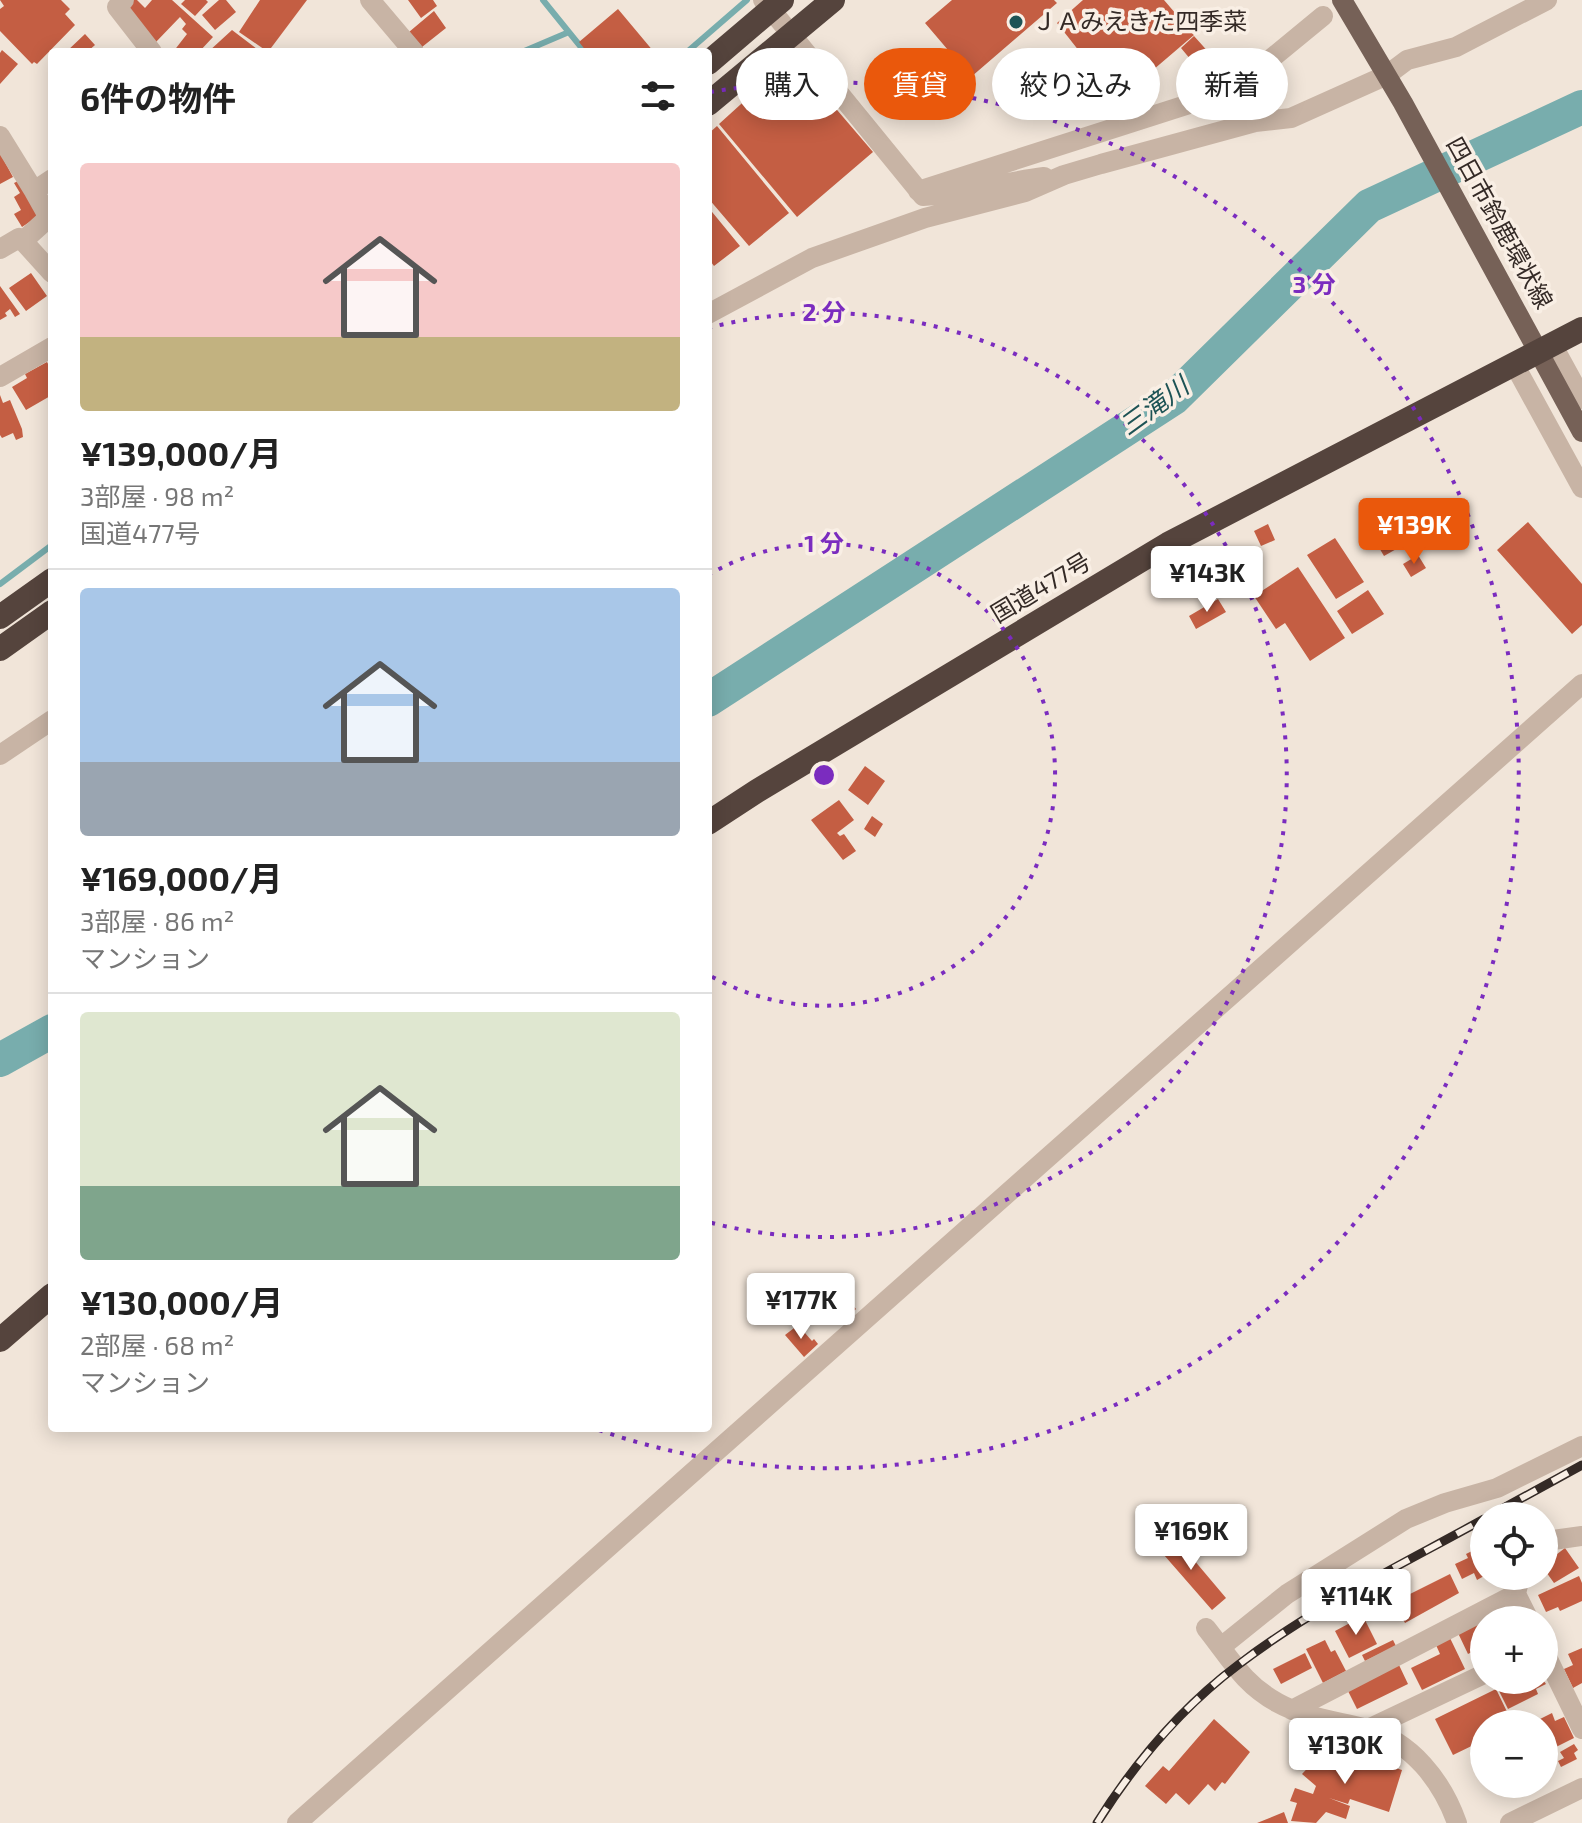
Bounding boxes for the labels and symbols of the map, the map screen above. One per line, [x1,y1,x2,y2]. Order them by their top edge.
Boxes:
place label: ＪＡみえきた四季菜 [1032,6,1247,35]
marker: ＪＡみえきた四季菜 [1007,13,1025,31]
street label: 四日市鈴鹿環状線 [1441,131,1560,313]
text: 3 分 [1293,269,1335,298]
text: 2 分 [802,297,846,326]
water label: 三滝川 [1112,368,1196,440]
pin: ¥139K [1358,498,1470,566]
text: 1 分 [804,528,844,557]
street label: 国道477号 [985,546,1095,628]
pin: ¥143K [1151,546,1263,614]
centre of rings [810,761,838,789]
pin: ¥177K [745,1273,857,1341]
pin: ¥169K [1135,1504,1247,1572]
pin: ¥114K [1300,1569,1412,1637]
pin: ¥130K [1289,1718,1401,1786]

